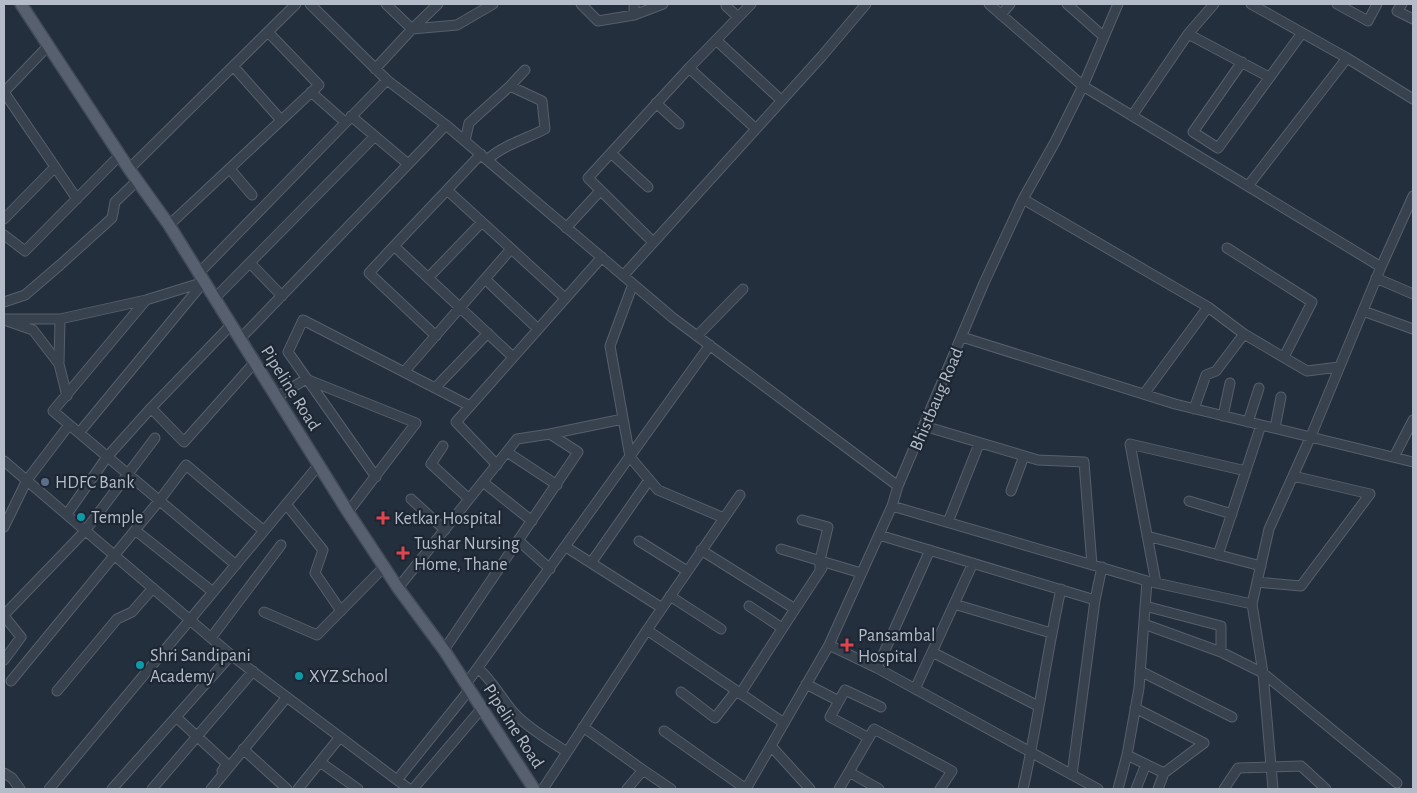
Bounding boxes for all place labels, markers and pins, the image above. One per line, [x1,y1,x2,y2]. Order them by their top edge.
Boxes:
place label: HDFC Bank [55,474,135,492]
marker: HDFC Bank [39,476,51,488]
place label: Temple [91,509,143,527]
place label: Ketkar Hospital [394,510,502,528]
marker: Temple [75,511,87,523]
marker: Ketkar Hospital [376,511,390,525]
place label: Tushar Nursing Home, Thane [414,535,520,574]
marker: Tushar Nursing Home, Thane [396,546,410,560]
place label: Pansambal Hospital [858,627,936,666]
marker: Pansambal Hospital [840,638,854,652]
place label: Shri Sandipani Academy [150,647,251,686]
marker: Shri Sandipani Academy [134,659,146,671]
place label: XYZ School [309,668,388,686]
marker: XYZ School [293,670,305,682]

